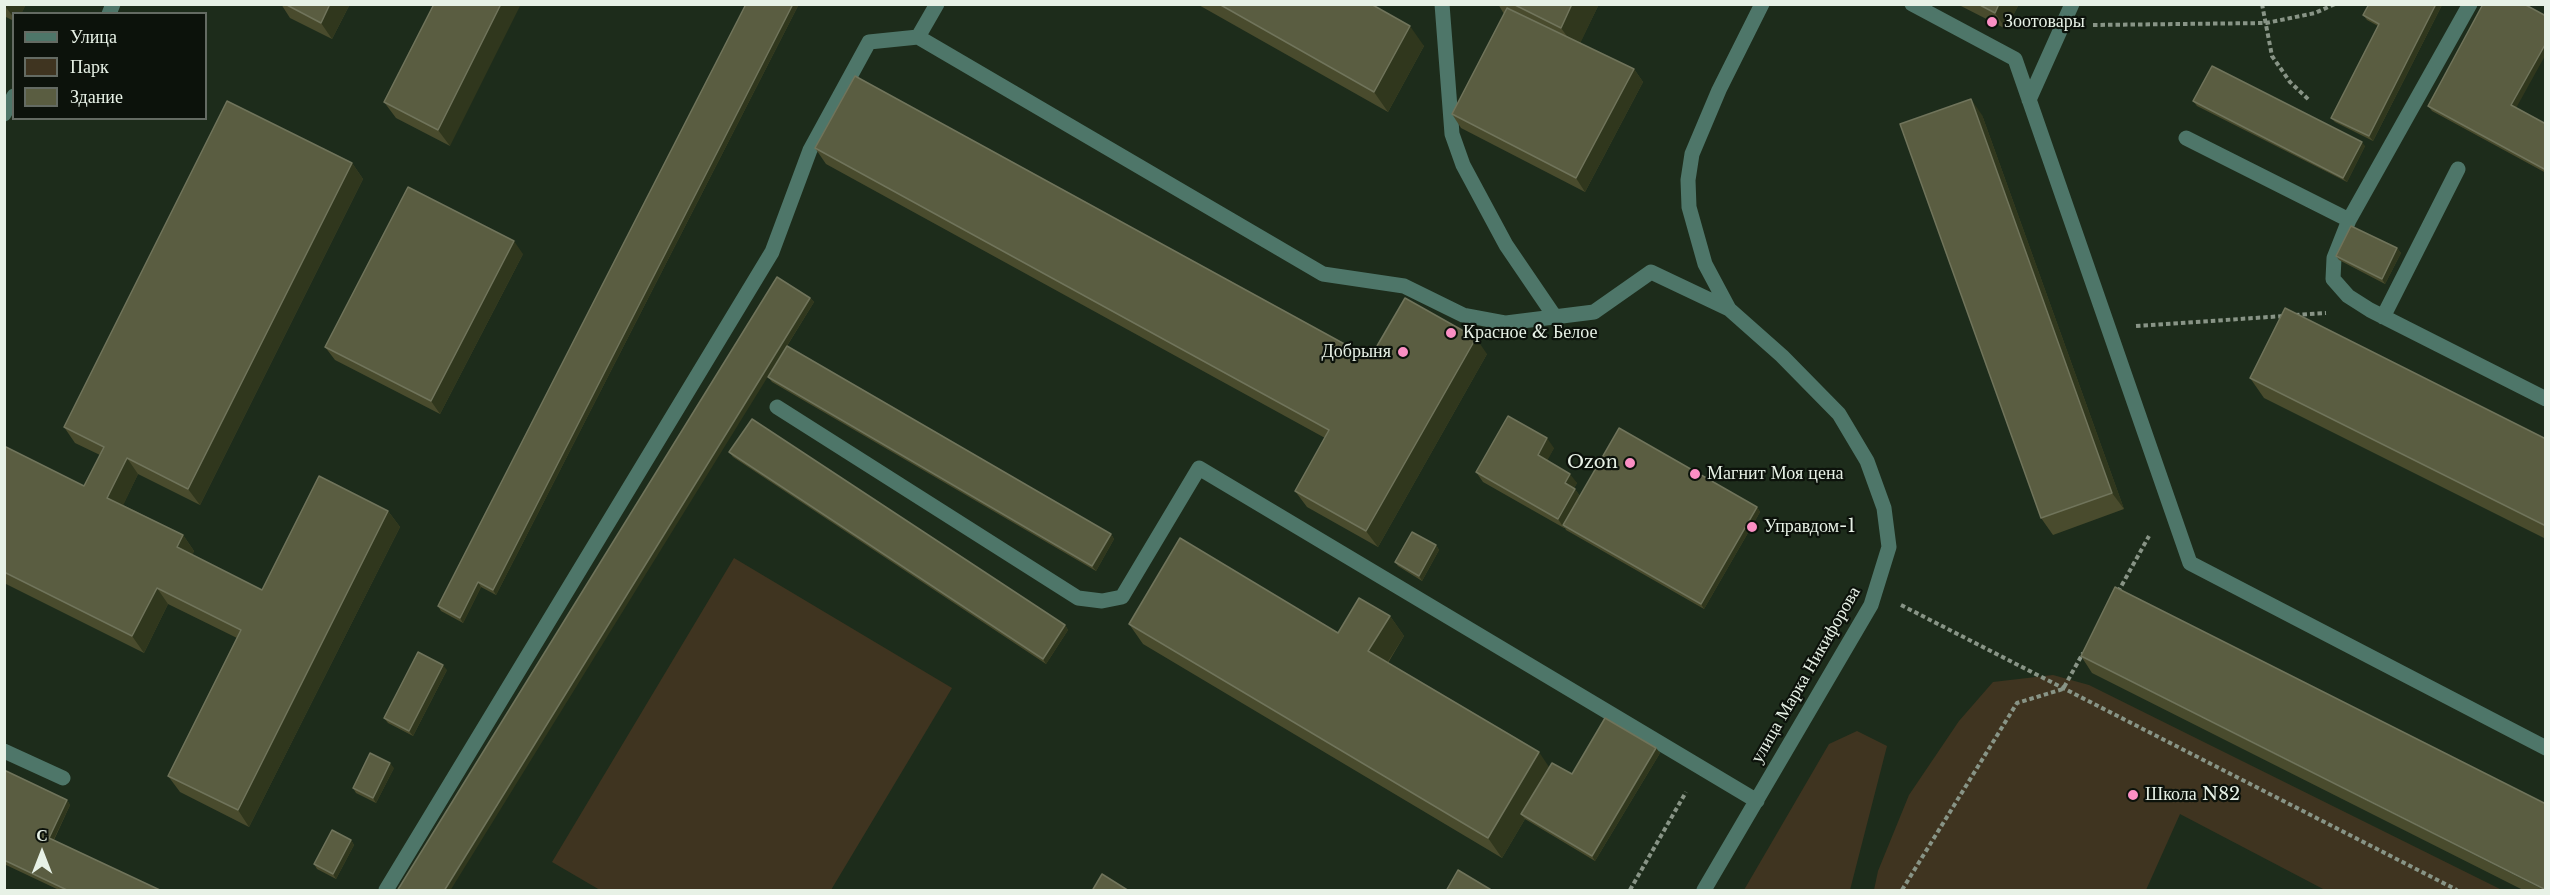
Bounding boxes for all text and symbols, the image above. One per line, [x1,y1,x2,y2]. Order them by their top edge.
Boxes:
place label: Зоотовары [2004,11,2085,33]
legend [12,12,207,120]
marker: Зоотовары [1985,15,1999,29]
text: Улица [70,26,117,48]
text: Парк [70,56,109,78]
text: Здание [70,86,123,108]
place label: Красное & Белое [1463,322,1597,344]
marker: Красное & Белое [1444,326,1458,340]
place label: Добрыня [1322,341,1391,363]
marker: Добрыня [1396,345,1410,359]
place label: Ozon [1567,452,1618,474]
marker: Ozon [1623,456,1637,470]
place label: Магнит Моя цена [1707,463,1844,485]
marker: Магнит Моя цена [1688,467,1702,481]
place label: Управдом-1 [1764,516,1855,538]
marker: Управдом-1 [1745,520,1759,534]
street label: улица Марка Никифорова [1747,583,1865,767]
place label: Школа N82 [2145,784,2240,806]
marker: Школа N82 [2126,788,2140,802]
north arrow [12,823,72,883]
text: С [36,825,48,845]

